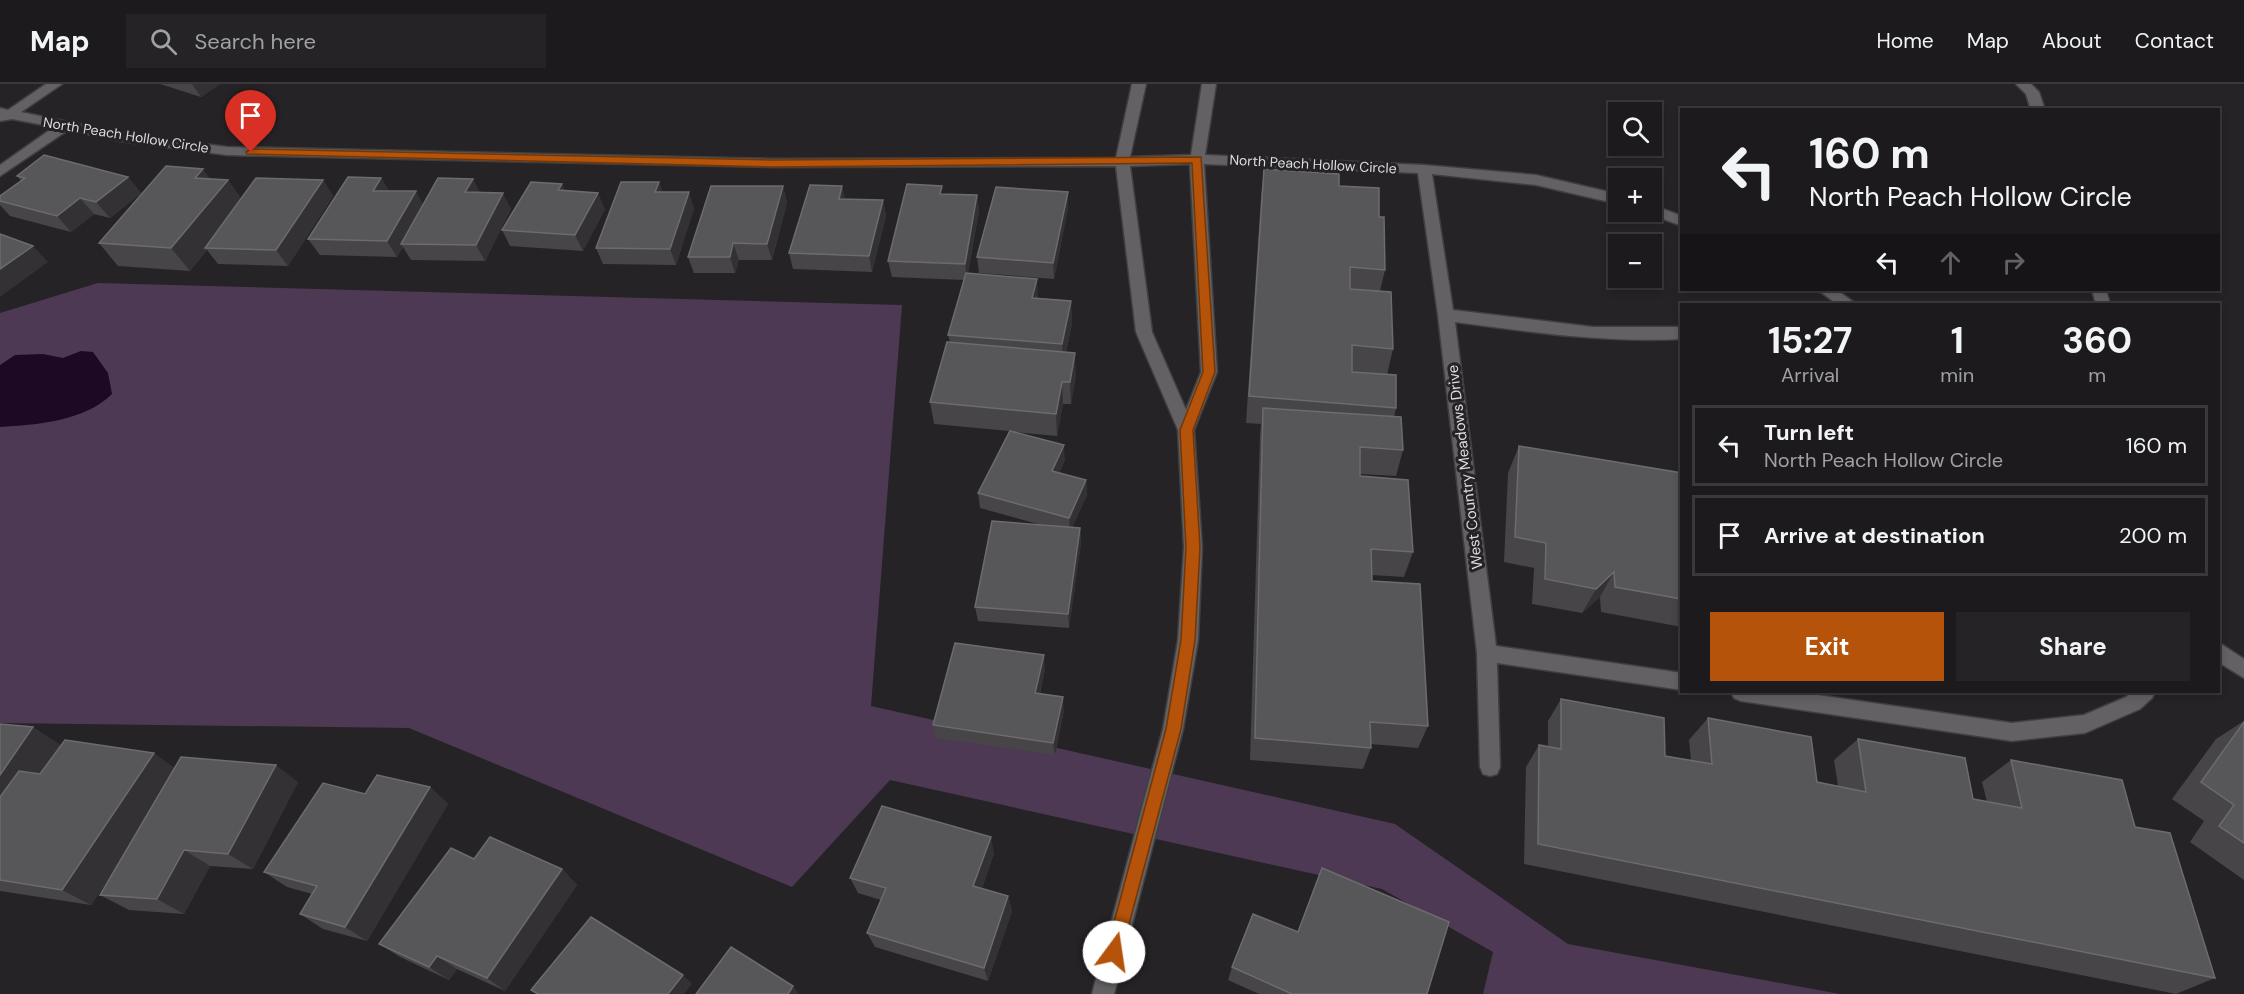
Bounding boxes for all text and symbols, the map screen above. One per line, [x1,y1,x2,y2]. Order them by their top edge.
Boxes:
search box [126,14,546,68]
text: Map [30,23,90,60]
icon: search [147,25,180,58]
text: Search here [195,27,316,56]
text: Home [1876,27,1934,55]
text: Map [1967,27,2009,55]
text: About [2042,27,2102,55]
text: Contact [2135,27,2214,55]
pin [225,90,276,152]
icon: arrive [234,99,267,132]
map controls [1608,102,1662,288]
button: search [1608,102,1662,156]
street label: North Peach Hollow Circle [42,113,210,157]
text: 160 m [1809,126,1930,181]
icon: left [1710,132,1788,210]
street label: North Peach Hollow Circle [1229,151,1397,177]
button: + [1608,168,1662,222]
text: North Peach Hollow Circle [1809,179,2132,214]
button: − [1608,234,1662,288]
icon: left [1871,246,1904,279]
icon: ahead [1934,246,1967,279]
icon: right [1997,246,2030,279]
text: 15:27 [1768,317,1852,364]
text: 1 [1951,317,1964,364]
text: 360 [2062,317,2132,364]
text: Arrival [1781,362,1839,388]
text: min [1940,362,1974,388]
text: m [2088,362,2106,388]
street label: West Country Meadows Drive [1443,364,1487,570]
text: Turn left [1764,418,1854,447]
icon: left [1713,429,1746,462]
text: 160 m [2126,431,2187,460]
text: North Peach Hollow Circle [1764,447,2003,473]
icon: arrive [1713,519,1746,552]
text: Arrive at destination [1764,521,1985,550]
text: 200 m [2119,521,2187,550]
button: Exit [1710,612,1944,681]
button: Share [1956,612,2190,681]
position arrow [1082,920,1146,984]

